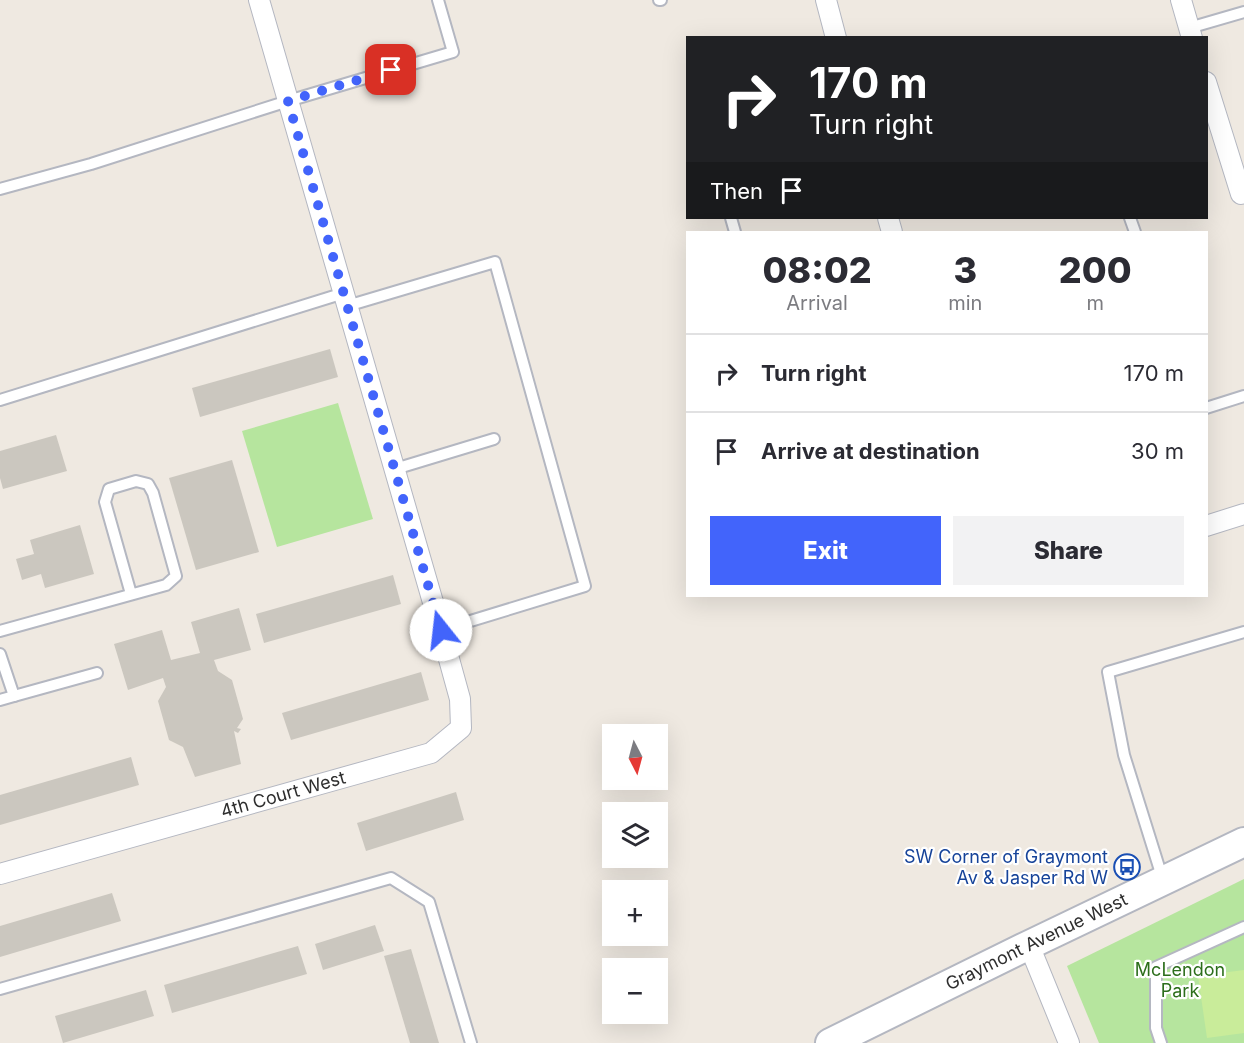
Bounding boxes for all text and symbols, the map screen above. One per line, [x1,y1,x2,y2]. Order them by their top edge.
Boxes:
pin [365,44,416,95]
icon: arrive [374,53,407,86]
text: 170 m [809,57,927,108]
icon: right [710,60,788,138]
text: Turn right [809,108,933,141]
icon: arrive [775,174,808,207]
text: Then [710,178,763,204]
text: 08:02 [762,248,872,292]
text: 3 [953,248,977,292]
text: 200 [1059,248,1132,292]
text: Arrival [786,291,848,315]
text: min [948,291,982,315]
text: m [1086,291,1104,315]
icon: right [710,357,743,390]
text: Turn right [761,360,867,386]
text: 170 m [1124,360,1184,386]
icon: arrive [710,435,743,468]
text: Arrive at destination [761,438,980,464]
text: 30 m [1131,438,1184,464]
button: Exit [710,516,941,585]
button: Share [953,516,1184,585]
position arrow [409,598,473,662]
north arrow [602,724,668,790]
map controls [602,724,668,1024]
street label: 4th Court West [218,767,348,822]
button: layers [602,802,668,868]
place label: SW Corner of Graymont Av & Jasper Rd W [904,846,1108,888]
bus stop icon: SW Corner of Graymont Av & Jasper Rd W [1112,852,1142,882]
button: + [602,880,668,946]
street label: Graymont Avenue West [942,888,1131,994]
button: − [602,958,668,1024]
park label: McLendon Park [1135,959,1225,1001]

